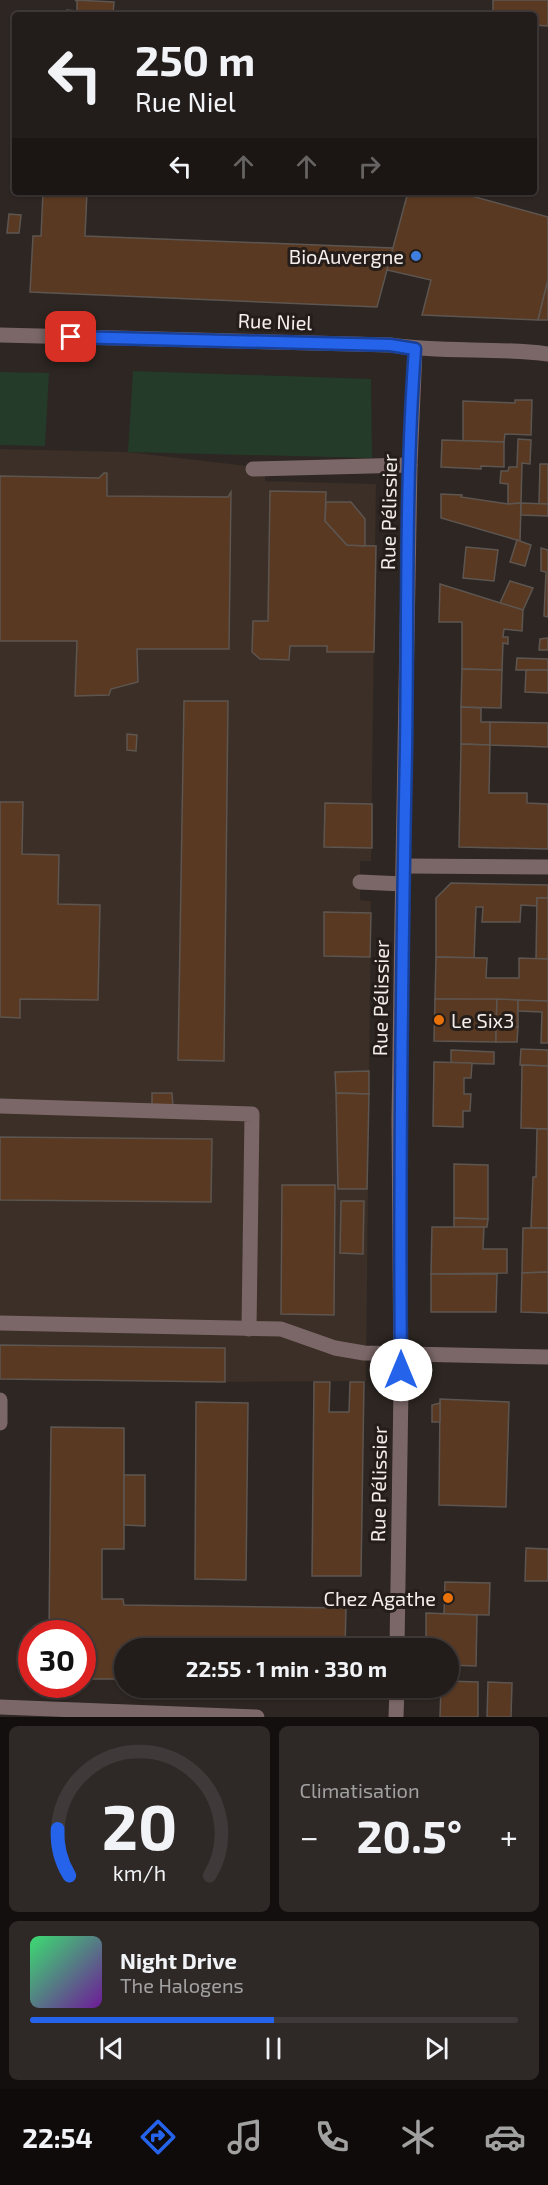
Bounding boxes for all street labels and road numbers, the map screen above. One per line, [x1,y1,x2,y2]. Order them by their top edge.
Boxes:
street label: Rue Niel [237,308,313,334]
street label: Rue Pélissier [375,454,401,570]
street label: Rue Pélissier [367,940,393,1056]
street label: Rue Pélissier [365,1426,391,1542]

